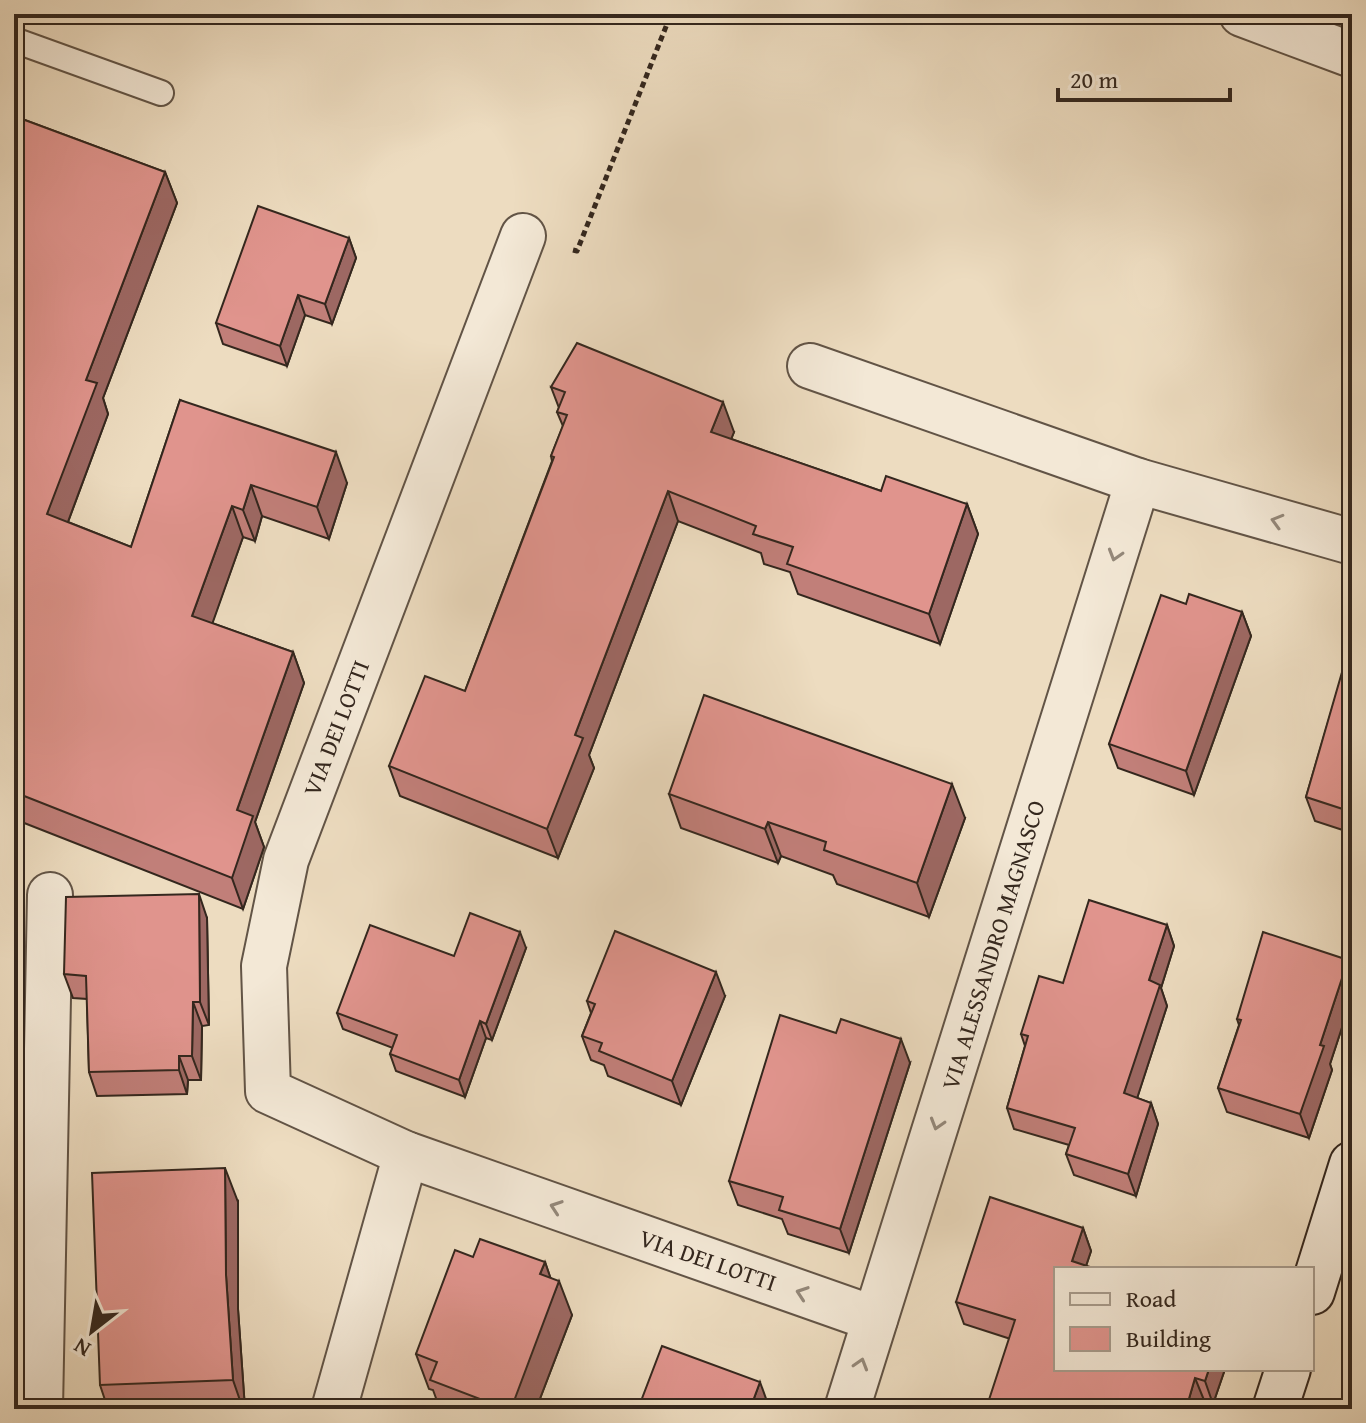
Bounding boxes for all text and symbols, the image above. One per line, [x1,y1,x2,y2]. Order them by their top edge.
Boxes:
scale bar [1058,52,1230,102]
text: 20 m [1070,62,1118,97]
one-way arrow [1271,513,1285,530]
one-way arrow [1108,548,1124,561]
street label: VIA DEI LOTTI [294,655,378,801]
street label: VIA ALESSANDRO MAGNASCO [932,796,1054,1094]
one-way arrow [930,1116,946,1130]
one-way arrow [550,1200,564,1216]
street label: VIA DEI LOTTI [635,1220,781,1300]
legend [1054,1267,1314,1371]
text: Road [1126,1281,1176,1316]
one-way arrow [796,1286,810,1303]
north arrow [52,1291,132,1371]
text: Building [1126,1321,1211,1356]
text: N [67,1330,96,1366]
one-way arrow [852,1358,868,1371]

